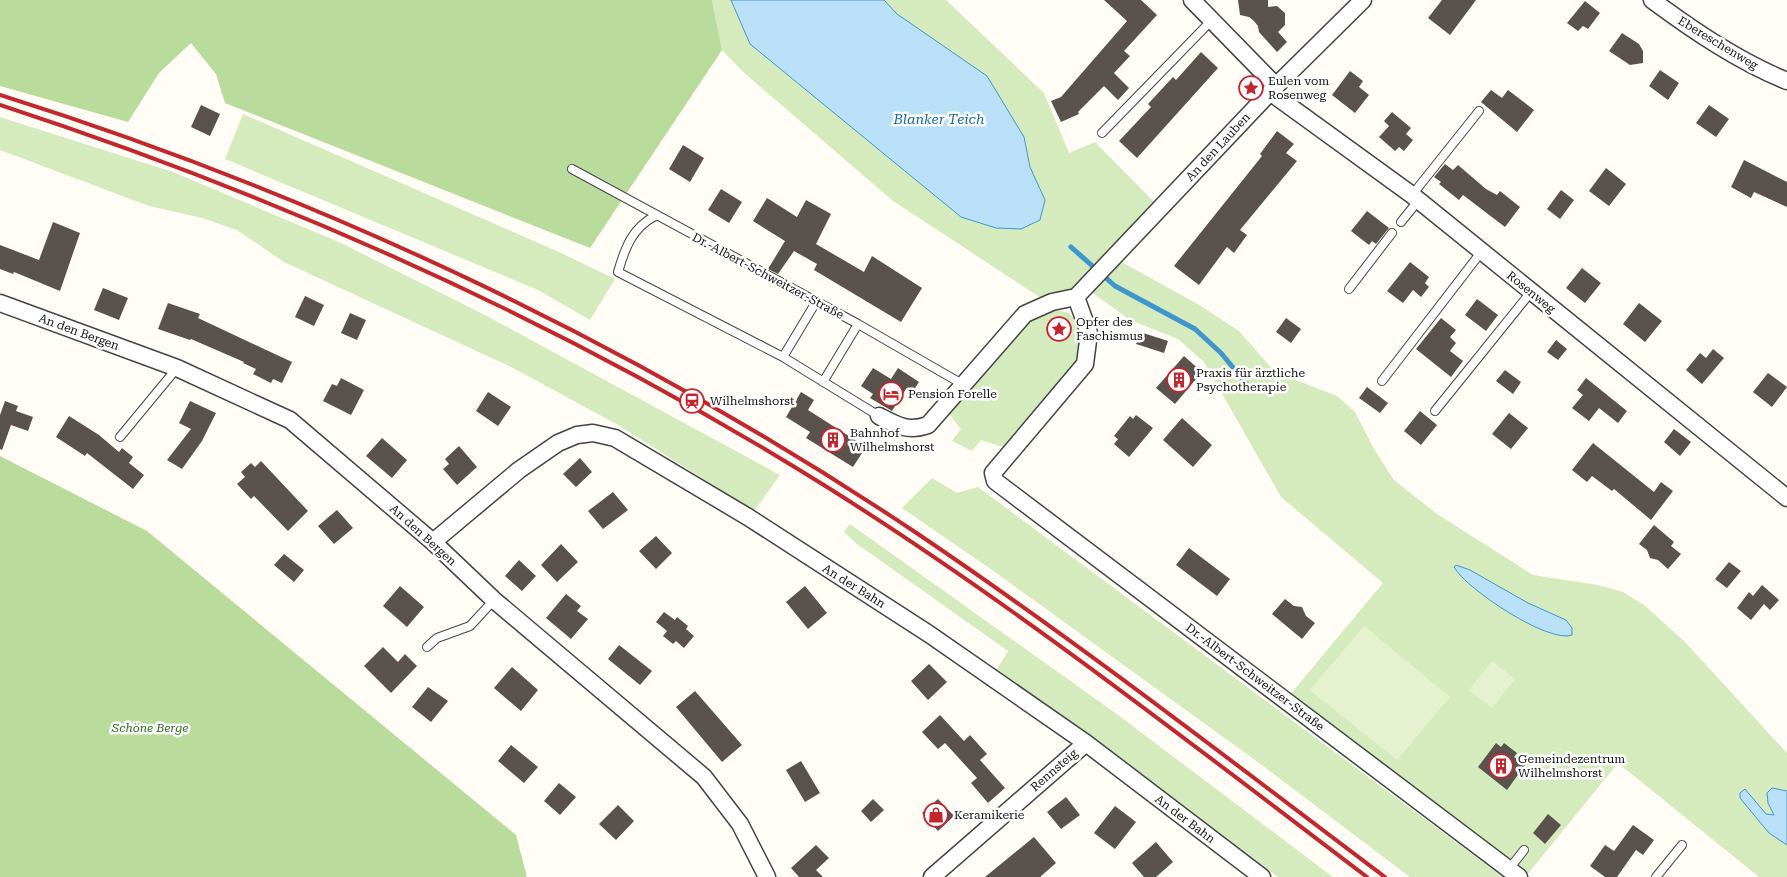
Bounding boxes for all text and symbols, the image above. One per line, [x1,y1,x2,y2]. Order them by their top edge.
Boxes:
street label: Ebereschenweg [1675,14,1761,72]
place label: Eulen vom Rosenweg [1268,74,1329,102]
place icon: Eulen vom Rosenweg [1238,75,1264,101]
street label: An den Lauben [1183,110,1253,184]
water label: Blanker Teich [893,111,985,127]
street label: Dr.-Albert-Schweitzer-Straße [690,230,847,322]
street label: Rosenweg [1504,268,1558,316]
street label: An den Bergen [37,311,121,353]
place label: Opfer des Faschismus [1076,315,1143,343]
place icon: Opfer des Faschismus [1046,316,1072,342]
place label: Praxis für ärztliche Psychotherapie [1196,366,1306,394]
building icon: Praxis für ärztliche Psychotherapie [1166,367,1192,393]
hotel icon: Pension Forelle [878,381,904,407]
place label: Pension Forelle [908,387,997,401]
station icon: Wilhelmshorst [679,388,705,414]
place label: Wilhelmshorst [710,394,795,408]
place label: Bahnhof Wilhelmshorst [850,426,935,454]
building icon: Bahnhof Wilhelmshorst [820,427,846,453]
street label: An den Bergen [387,502,459,569]
street label: An der Bahn [820,561,888,611]
street label: Dr.-Albert-Schweitzer-Straße [1183,620,1327,734]
park label: Schöne Berge [111,721,188,735]
street label: Rennsteig [1028,746,1080,794]
place label: Gemeindezentrum Wilhelmshorst [1518,752,1625,780]
building icon: Gemeindezentrum Wilhelmshorst [1488,753,1514,779]
street label: An der Bahn [1152,792,1218,846]
shop icon: Keramikerie [923,802,949,828]
place label: Keramikerie [954,808,1025,822]

